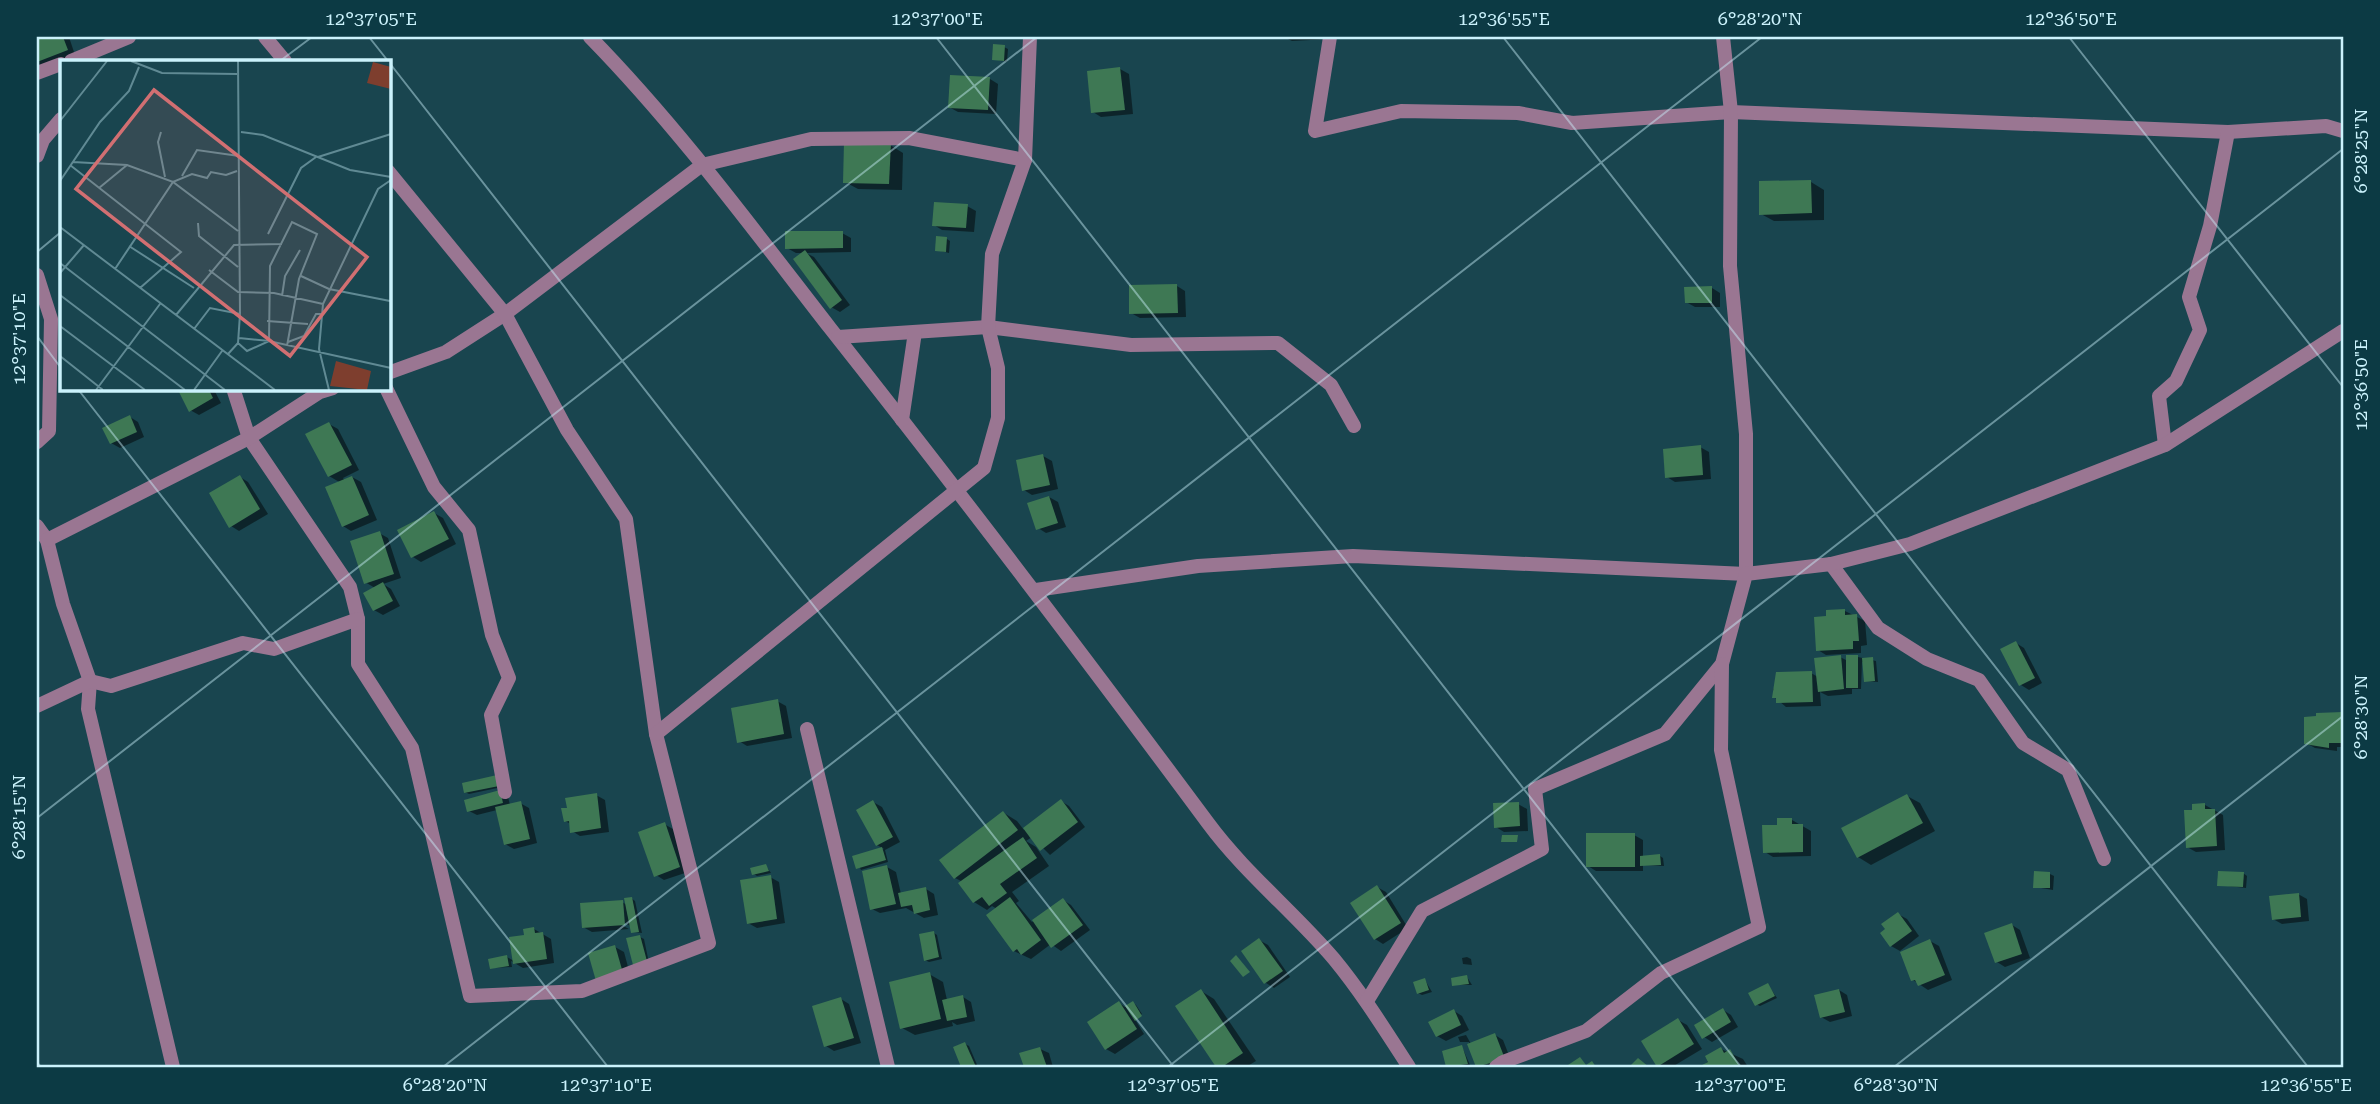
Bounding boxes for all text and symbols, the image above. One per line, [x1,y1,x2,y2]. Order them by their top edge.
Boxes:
text: 12°37'05"E [325,8,417,29]
text: 12°37'00"E [891,8,983,29]
text: 12°36'55"E [1458,8,1550,29]
text: 6°28'20"N [1718,8,1802,29]
text: 12°36'50"E [2025,8,2117,29]
inset map [60,60,390,390]
text: 6°28'25"N [2350,109,2371,193]
text: 12°37'10"E [8,293,29,385]
text: 12°36'50"E [2350,339,2371,431]
text: 6°28'30"N [2350,675,2371,759]
text: 6°28'15"N [8,775,29,859]
text: 6°28'20"N [403,1074,487,1095]
text: 12°37'10"E [560,1074,652,1095]
text: 12°37'05"E [1127,1074,1219,1095]
text: 12°37'00"E [1694,1074,1786,1095]
text: 6°28'30"N [1854,1074,1938,1095]
text: 12°36'55"E [2260,1074,2352,1095]

